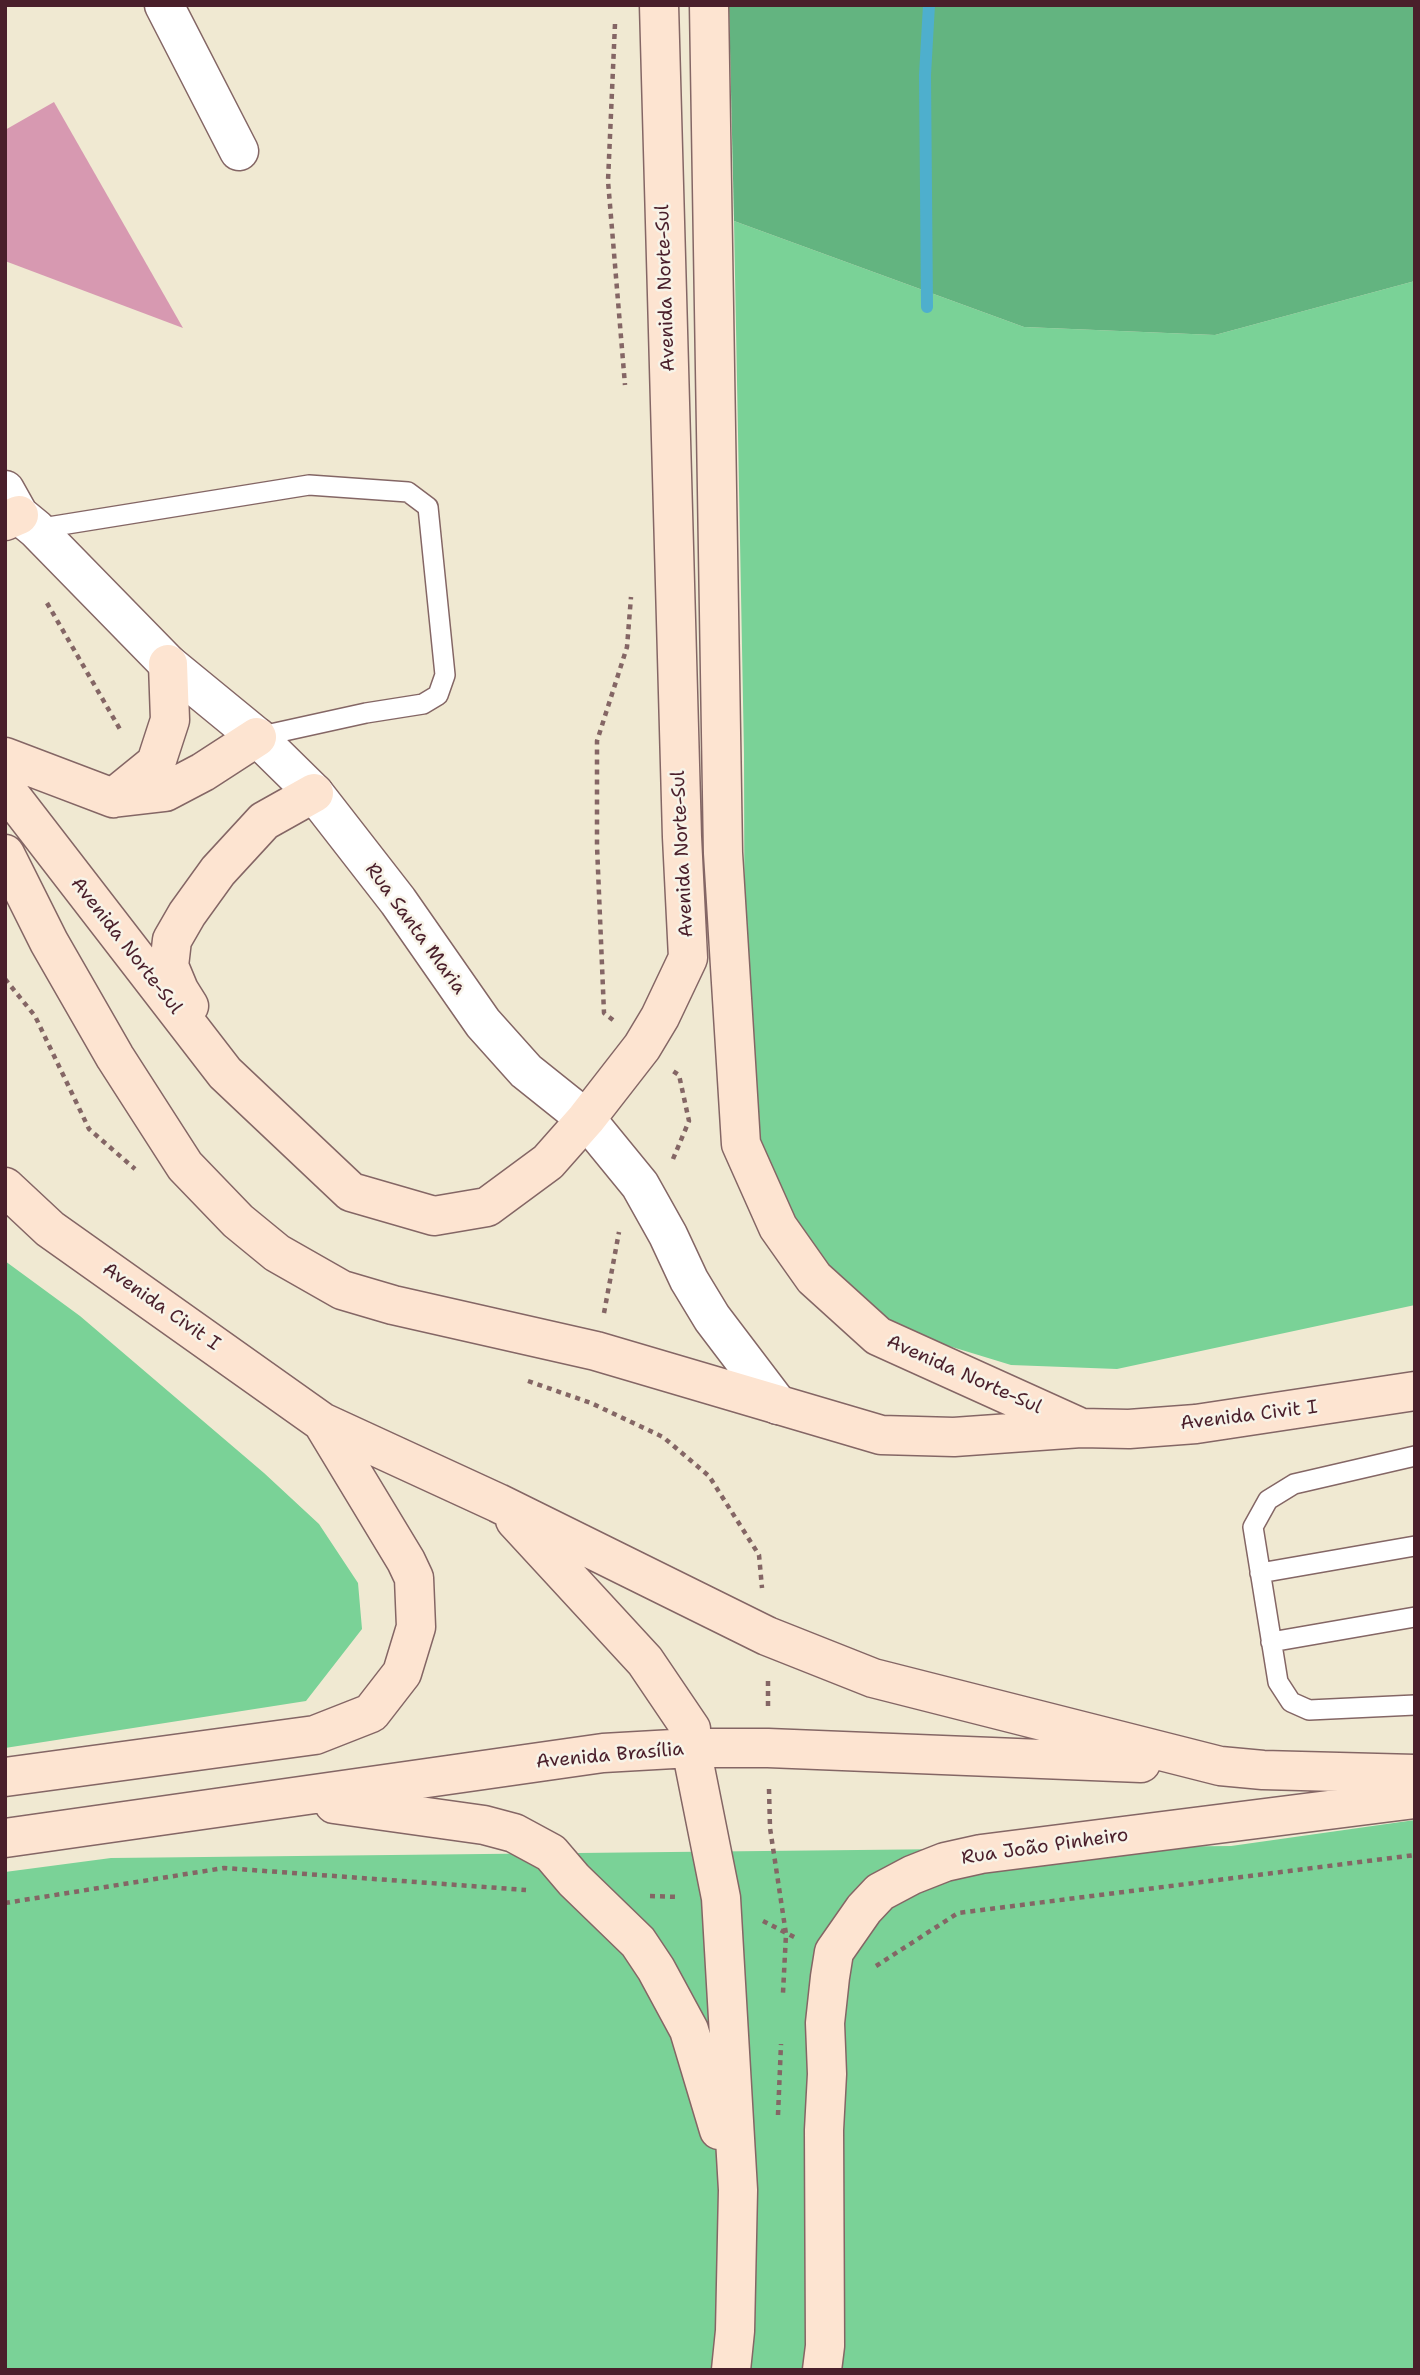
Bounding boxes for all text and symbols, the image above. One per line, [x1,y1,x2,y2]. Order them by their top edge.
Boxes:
street label: Avenida Norte-Sul [652,204,680,372]
street label: Avenida Norte-Sul [667,770,699,938]
street label: Rua Santa Maria [360,859,470,999]
street label: Avenida Norte-Sul [66,873,186,1019]
street label: Avenida Civit I [98,1258,224,1356]
street label: Avenida Norte-Sul [883,1331,1045,1419]
street label: Avenida Civit I [1179,1396,1319,1436]
street label: Avenida Brasília [535,1738,685,1774]
street label: Rua João Pinheiro [960,1824,1130,1870]

